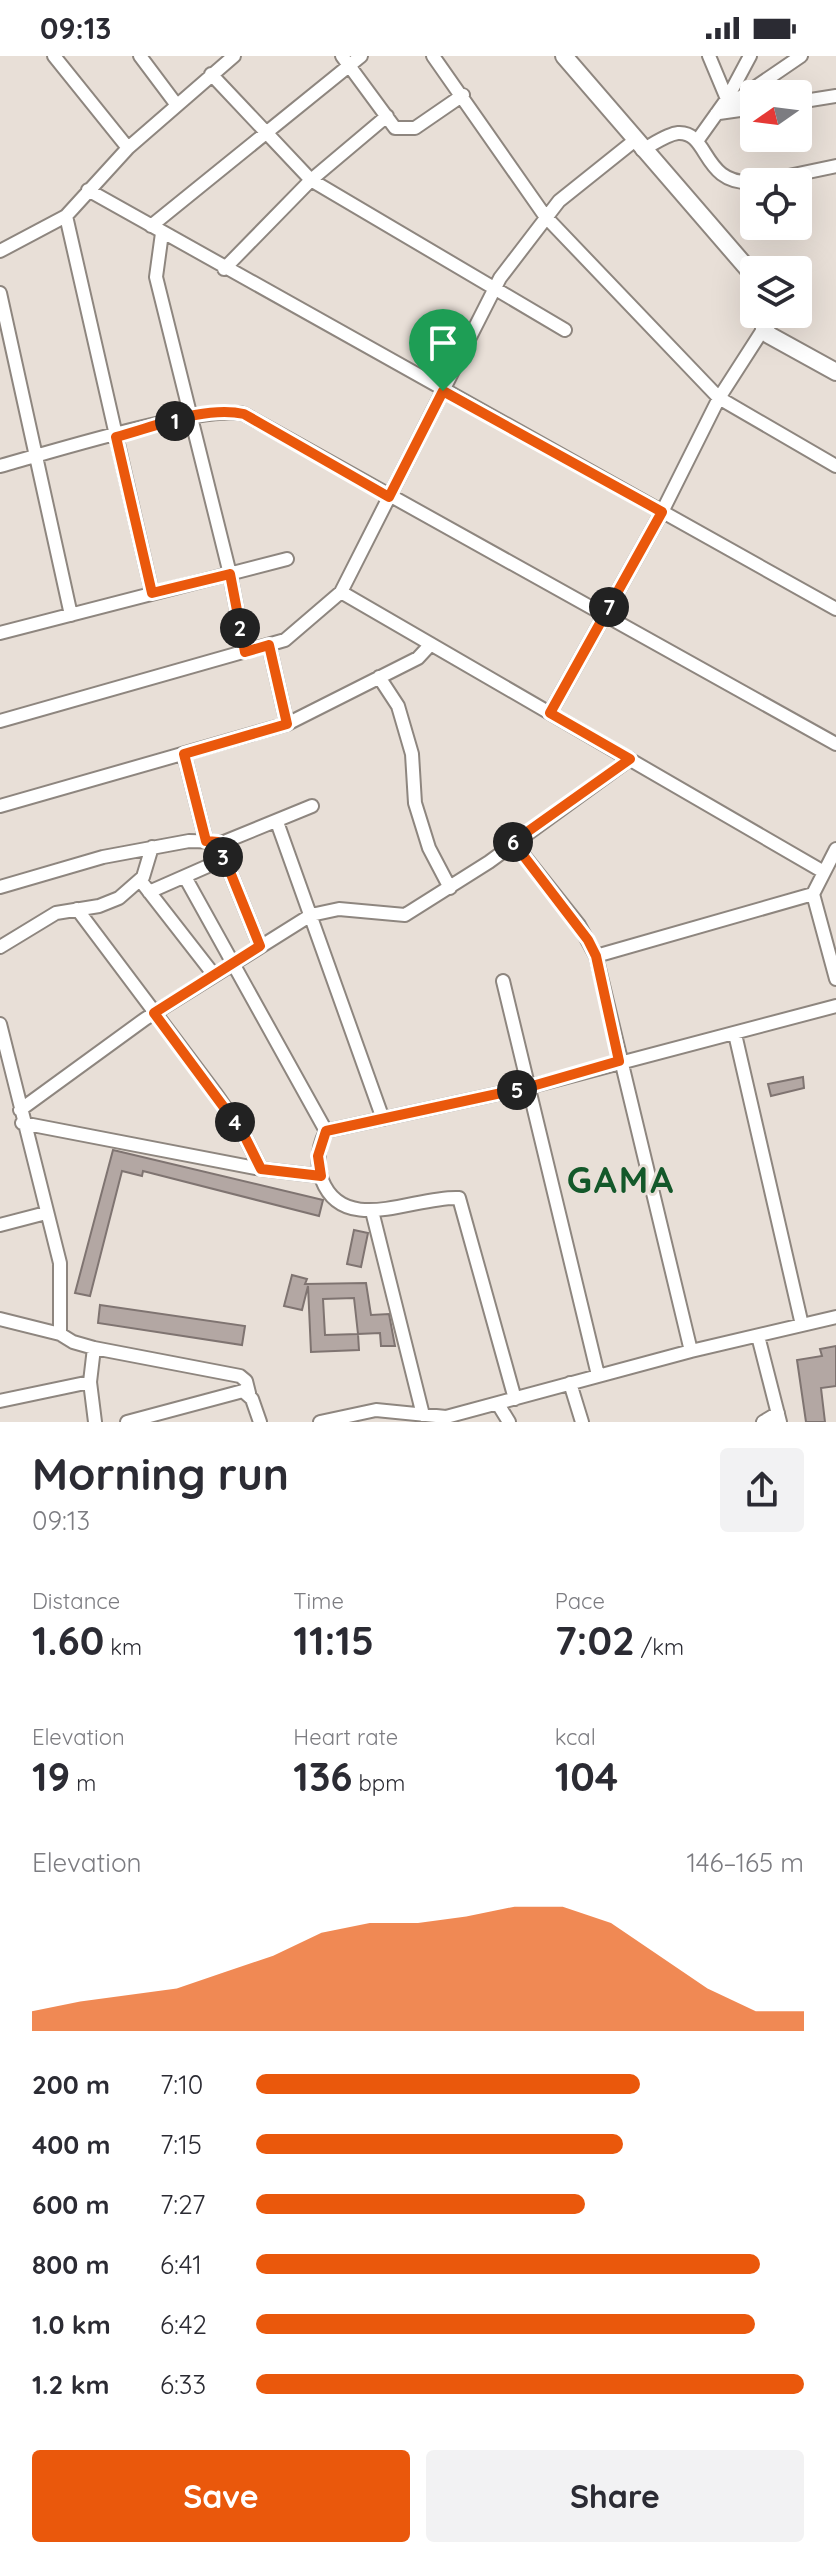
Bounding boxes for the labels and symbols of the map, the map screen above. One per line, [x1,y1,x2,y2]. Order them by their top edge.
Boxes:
north arrow [740,80,812,152]
pin [409,309,477,391]
pin: 1 [155,401,195,441]
pin: 7 [589,587,629,627]
pin: 2 [220,608,260,648]
pin: 6 [493,822,533,862]
pin: 3 [203,837,243,877]
pin: 5 [497,1070,537,1110]
pin: 4 [215,1102,255,1142]
district label: GAMA [567,1157,675,1202]

